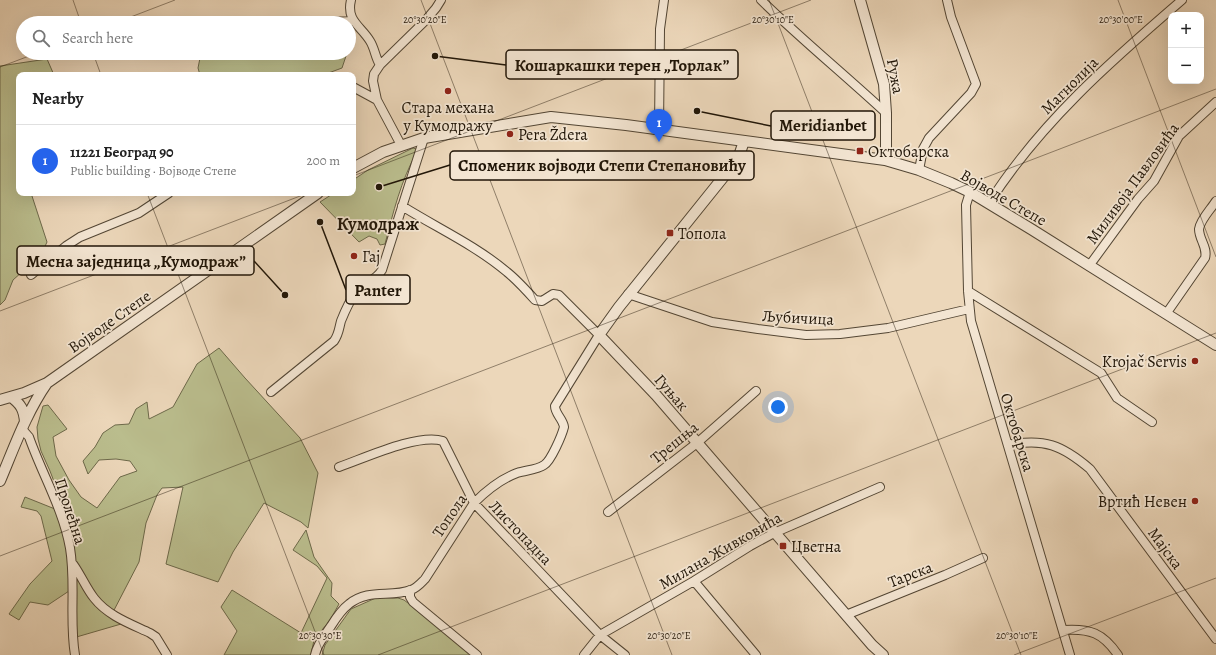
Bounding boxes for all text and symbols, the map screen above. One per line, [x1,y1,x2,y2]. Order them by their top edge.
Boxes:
map controls [1168,12,1204,84]
button: + [1168,12,1204,48]
text: 20°30'20"E [403,13,447,26]
text: 20°30'10"E [752,13,794,26]
text: 20°30'00"E [1099,13,1143,26]
search box [16,16,356,60]
icon: search [30,27,52,49]
text: Search here [62,28,133,48]
button: − [1168,48,1204,84]
callout: Кошаркашки терен „Торлак” [506,50,738,79]
street label: Магнолија [1036,51,1104,119]
text: Кошаркашки терен „Торлак” [514,54,730,77]
street label: Ружа [881,57,909,96]
marker: Стара механа у Кумодражу [443,86,453,96]
text: Nearby [32,87,83,110]
place label: Стара механа у Кумодражу [402,97,495,137]
pin: 1 [646,109,672,142]
callout: Meridianbet [771,111,875,140]
text: Meridianbet [779,114,867,137]
street label: Миливоја Павловића [1081,118,1185,249]
place label: Pera Ždera [518,124,588,146]
marker: Pera Ždera [505,129,515,139]
place label: Октобарска [868,141,950,163]
text: 11221 Београд 90 [70,142,174,162]
marker: Октобарска [855,146,865,156]
callout: Споменик војводи Степи Степановићу [450,151,754,180]
text: 1 [43,152,47,169]
text: 200 m [307,152,340,169]
text: Споменик војводи Степи Степановићу [458,154,747,177]
text: Public building · Војводе Степе [70,162,236,179]
street label: Војводе Степе [956,164,1051,231]
district label: Кумодраж [337,212,419,236]
place label: Топола [678,223,727,245]
marker: Топола [665,228,675,238]
callout: Месна заједница „Кумодраж” [17,246,254,275]
place label: Гај [362,246,380,268]
text: Месна заједница „Кумодраж” [26,250,246,273]
marker: Гај [349,251,359,261]
callout: Panter [346,275,410,304]
text: Panter [354,279,402,302]
street label: Војводе Степе [64,285,155,358]
street label: Љубичица [761,305,835,331]
place label: Krojač Servis [1102,351,1187,373]
marker: Krojač Servis [1190,356,1200,366]
street label: Гуњак [649,369,693,416]
street label: Октобарска [995,390,1040,475]
your location [768,397,788,417]
street label: Трешња [646,416,704,469]
street label: Пролећна [49,475,91,548]
street label: Топола [427,489,473,542]
place label: Вртић Невен [1098,491,1187,513]
street label: Листопадна [484,495,557,571]
marker: Вртић Невен [1190,496,1200,506]
street label: Милана Живковића [655,506,787,595]
street label: Мајска [1142,523,1188,575]
place label: Цветна [791,536,842,558]
marker: Цветна [778,541,788,551]
street label: Тарска [885,556,936,593]
text: 20°30'30"E [299,629,341,642]
text: 20°30'20"E [647,629,691,642]
text: 20°30'10"E [996,629,1038,642]

